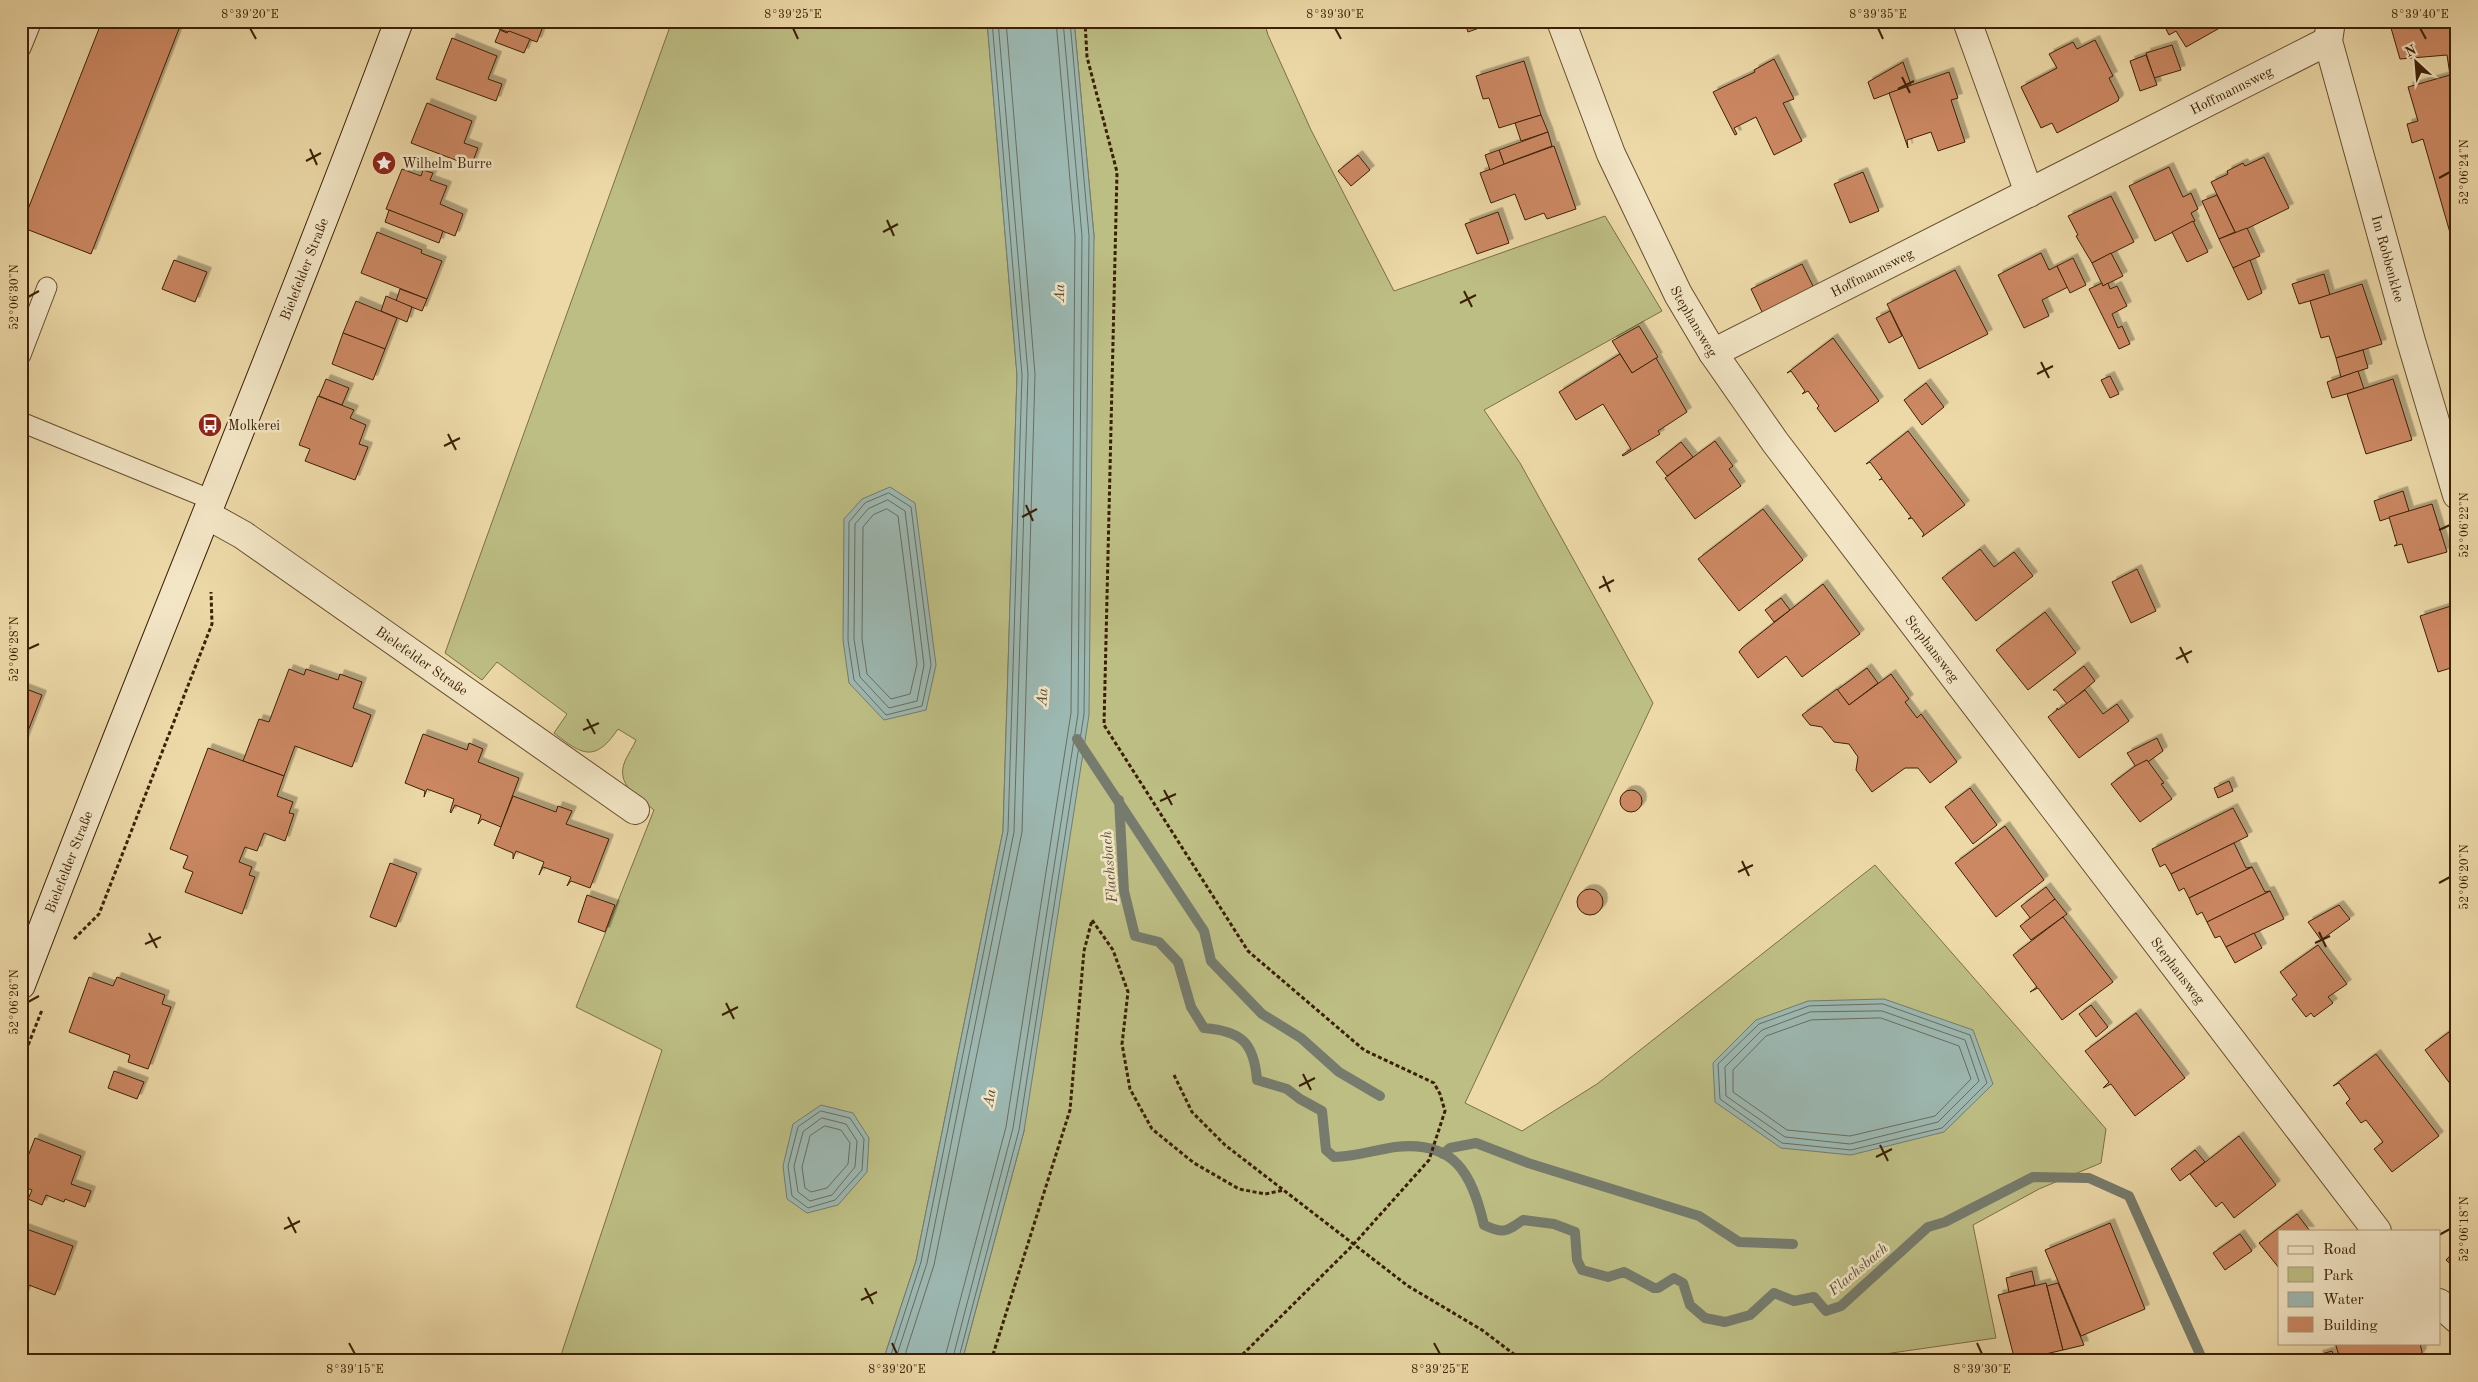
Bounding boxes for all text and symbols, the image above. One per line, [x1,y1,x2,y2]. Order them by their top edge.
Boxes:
text: 8°39'25"E [764,8,822,21]
text: 8°39'35"E [1849,8,1907,21]
text: 8°39'20"E [221,9,279,21]
text: 8°39'30"E [1306,9,1364,21]
text: 8°39'40"E [2391,9,2449,21]
north arrow [2390,38,2440,88]
text: N [2403,42,2419,60]
street label: Hoffmannsweg [2188,64,2276,118]
text: 52°06'24"N [2458,139,2471,205]
place icon: Wilhelm Burre [371,150,397,176]
place label: Wilhelm Burre [402,157,492,171]
street label: Im Robbenklee [2369,214,2406,304]
street label: Bielefelder Straße [278,216,331,322]
street label: Hoffmannsweg [1829,246,1916,300]
text: 52°06'30"N [8,264,21,330]
water label: Aa [1053,284,1068,304]
street label: Stephansweg [1667,284,1720,360]
bus stop icon: Molkerei [197,412,223,438]
place label: Molkerei [228,419,280,433]
text: 52°06'22"N [2458,492,2471,558]
street label: Stephansweg [1902,613,1962,685]
text: 52°06'28"N [8,616,21,682]
street label: Bielefelder Straße [373,625,470,698]
water label: Aa [1035,687,1052,708]
street label: Bielefelder Straße [43,809,96,915]
water label: Flachsbach [1100,830,1121,904]
text: 52°06'20"N [2458,844,2471,910]
street label: Stephansweg [2148,935,2207,1007]
text: 52°06'26"N [8,969,21,1035]
water label: Aa [981,1088,1000,1110]
text: 52°06'18"N [2458,1196,2471,1262]
legend [2278,1230,2440,1344]
water label: Flachsbach [1826,1241,1892,1300]
text: Road [2323,1243,2357,1258]
text: Park [2323,1269,2354,1284]
text: Water [2323,1293,2364,1308]
text: Building [2323,1319,2378,1334]
text: 8°39'15"E [326,1363,384,1376]
text: 8°39'25"E [1411,1363,1469,1376]
text: 8°39'20"E [868,1364,926,1376]
text: 8°39'30"E [1953,1364,2011,1376]

